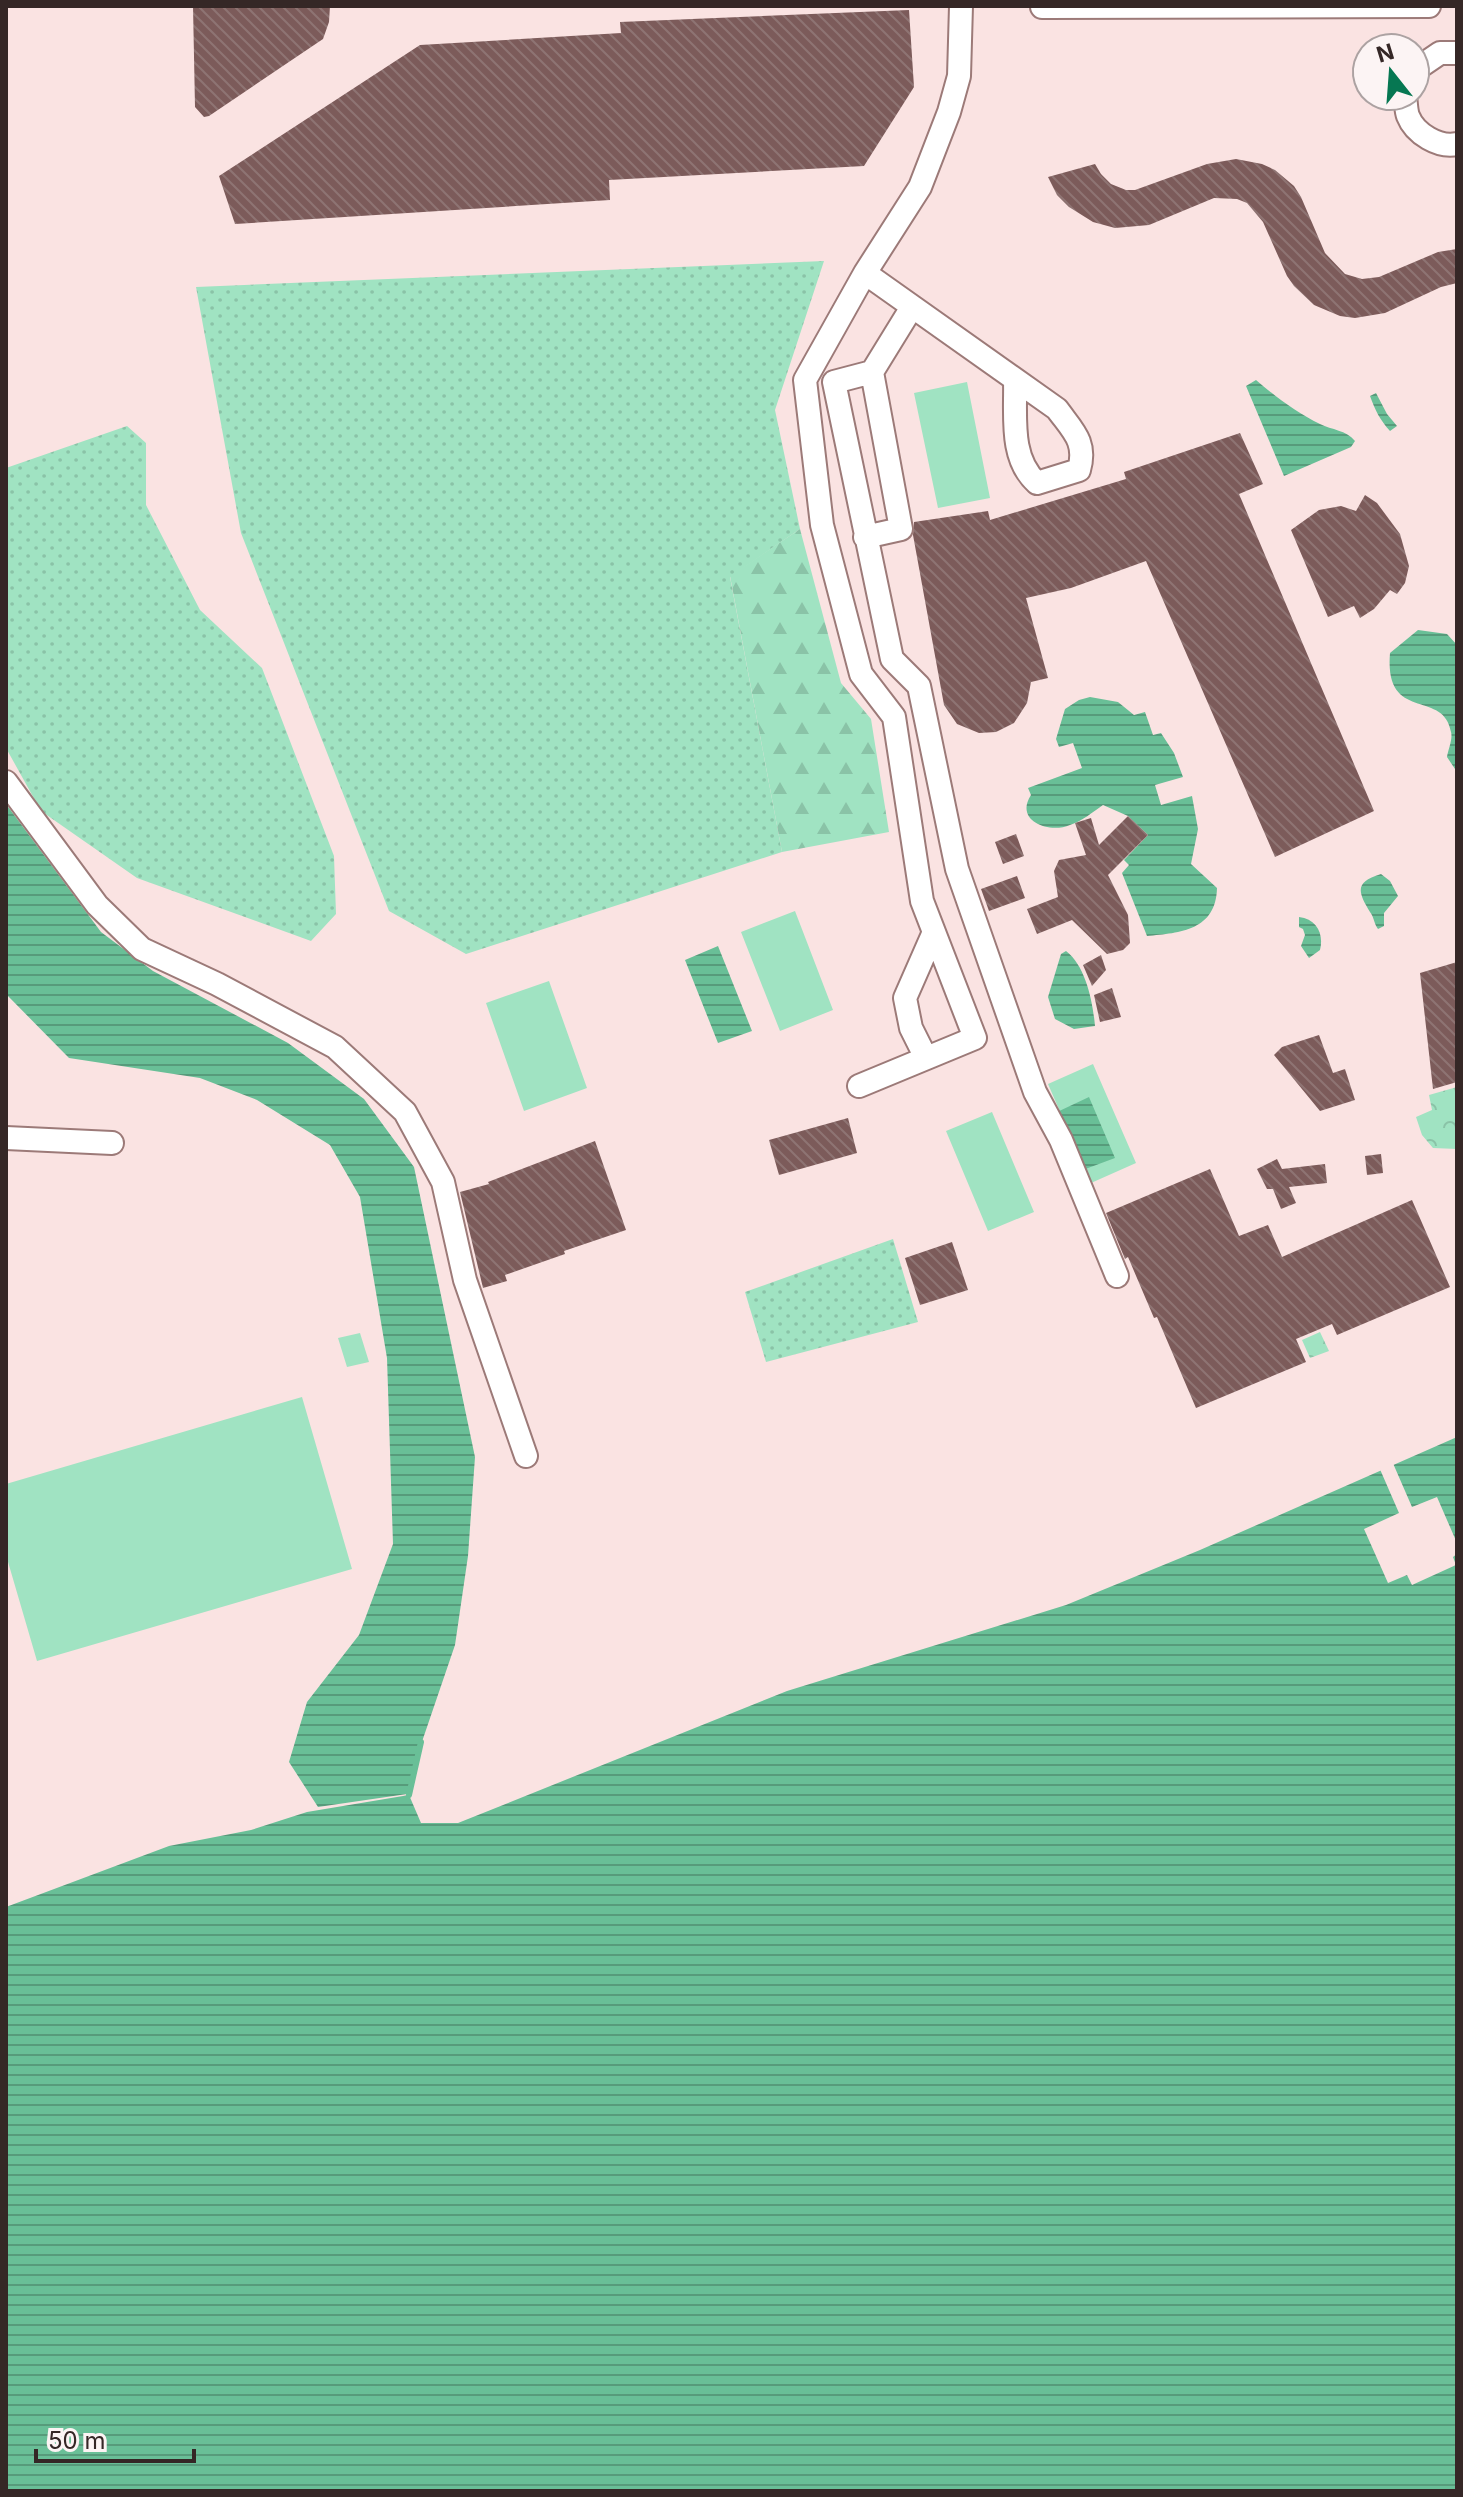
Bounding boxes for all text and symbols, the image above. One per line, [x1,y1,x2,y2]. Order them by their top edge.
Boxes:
north arrow [1351,32,1431,112]
text: N [1373,38,1397,68]
scale bar [36,2413,194,2463]
text: 50 m [48,2426,106,2455]

